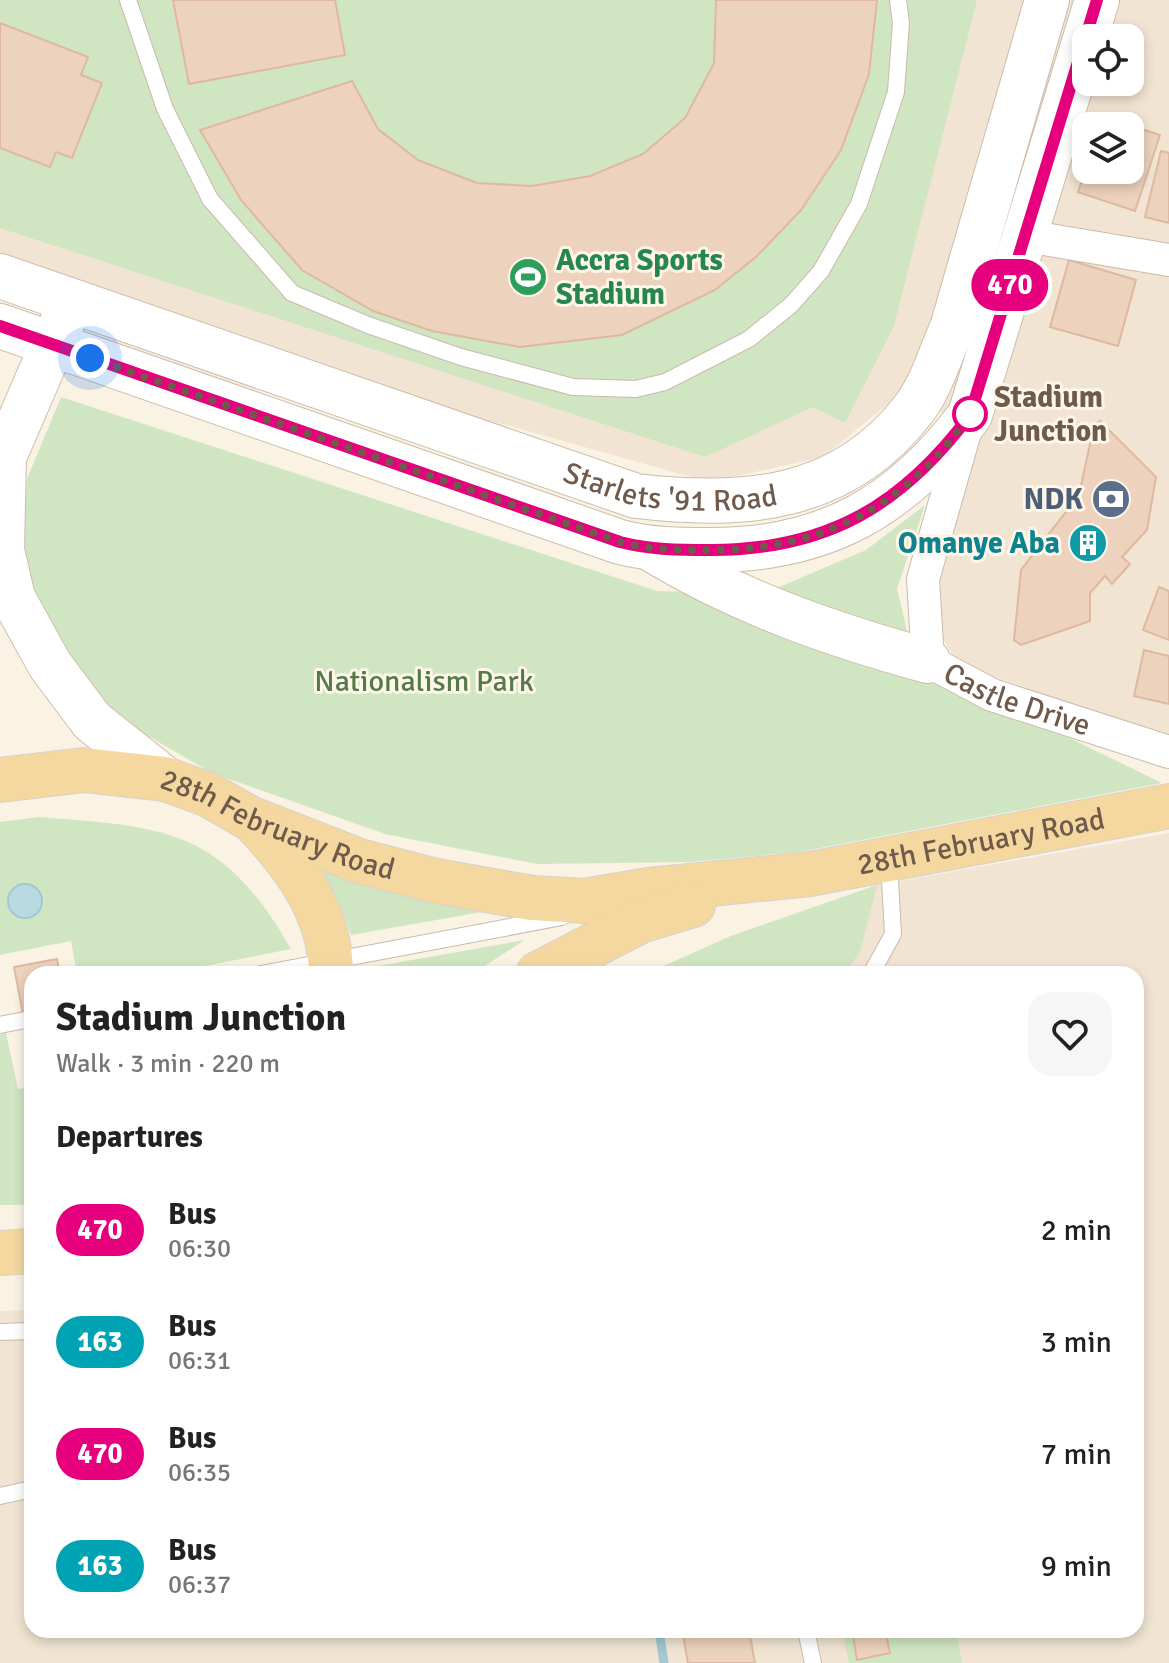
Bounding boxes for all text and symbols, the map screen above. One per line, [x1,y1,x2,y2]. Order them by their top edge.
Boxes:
map controls [1072,24,1144,184]
button: locate [1072,24,1144,96]
button: layers [1072,112,1144,184]
place label: Accra Sports Stadium [556,242,723,313]
sports icon: Accra Sports Stadium [507,256,549,298]
line badge: 470 [964,259,1056,311]
text: 470 [987,268,1033,302]
your location [70,338,110,378]
place label: Stadium Junction [994,379,1108,450]
marker: Stadium Junction [953,397,987,431]
street label: Starlets '91 Road [559,454,780,519]
bank icon: NDK [1090,478,1132,520]
place label: NDK [1023,481,1083,518]
building icon: Omanye Aba [1067,522,1109,564]
place label: Omanye Aba [898,525,1060,562]
street label: Castle Drive [938,654,1095,744]
park label: Nationalism Park [314,663,534,700]
street label: 28th February Road [155,760,399,888]
street label: 28th February Road [854,800,1108,883]
button: heart [1028,992,1112,1076]
text: Stadium Junction [56,994,346,1041]
text: Walk · 3 min · 220 m [56,1048,280,1080]
text: Departures [56,1119,203,1156]
text: Bus [168,1196,216,1233]
text: 2 min [1041,1212,1112,1249]
text: 470 [77,1213,123,1247]
text: 06:30 [168,1233,231,1265]
text: Bus [168,1308,216,1345]
text: 3 min [1041,1324,1112,1361]
text: 163 [77,1325,123,1359]
text: 06:31 [168,1345,231,1377]
text: Bus [168,1420,216,1457]
text: 7 min [1041,1436,1112,1473]
text: 470 [77,1437,123,1471]
text: 06:35 [168,1457,231,1489]
text: Bus [168,1532,216,1569]
text: 9 min [1041,1548,1112,1585]
text: 163 [77,1549,123,1583]
text: 06:37 [168,1569,231,1601]

